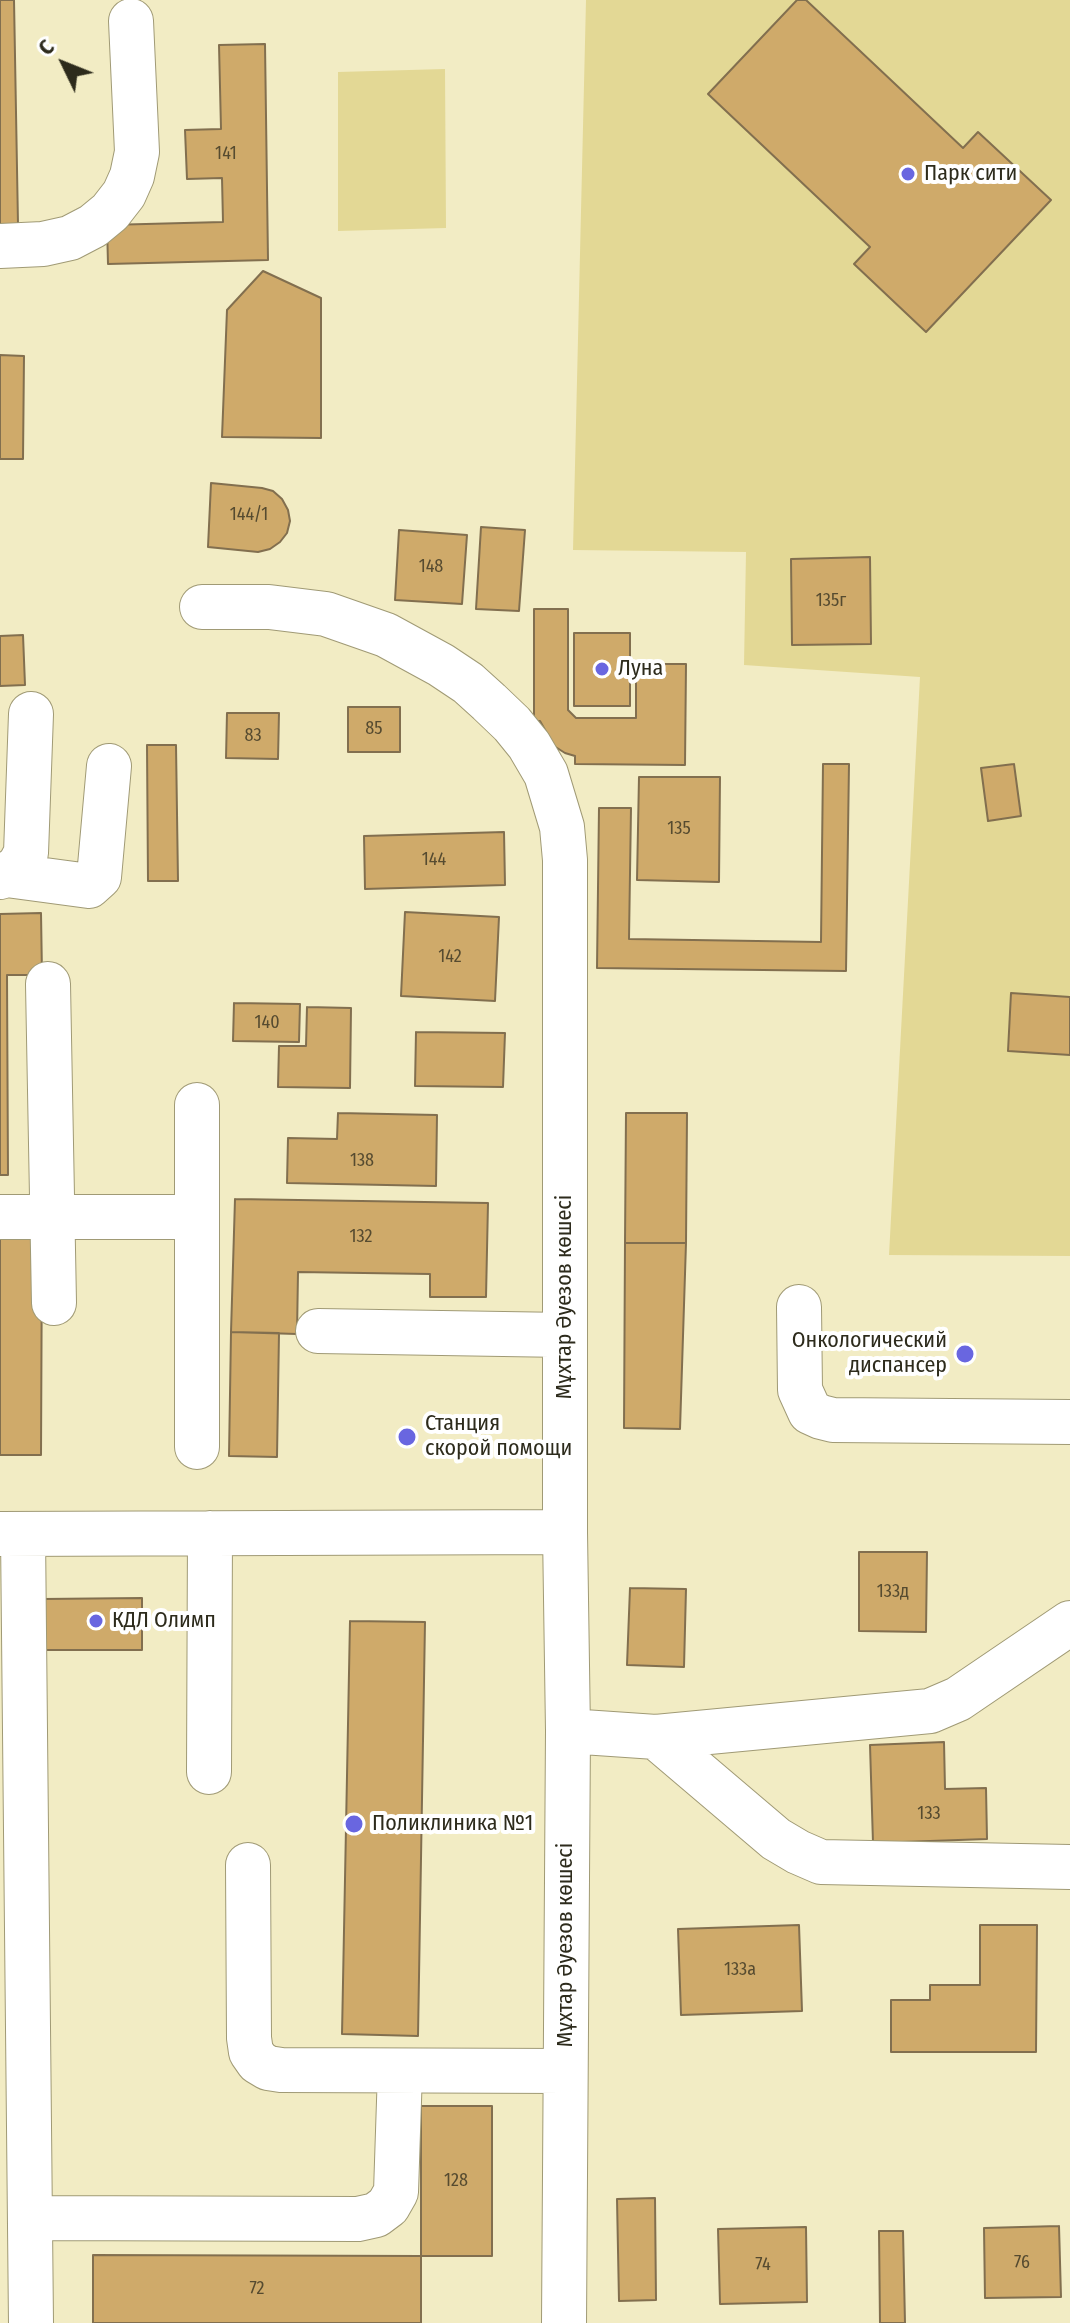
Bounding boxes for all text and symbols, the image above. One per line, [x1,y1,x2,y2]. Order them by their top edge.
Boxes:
north arrow [24,24,104,104]
text: С [32,34,60,61]
house number: 141 [215,143,237,165]
place label: Парк сити [924,161,1017,187]
marker: Парк сити [899,165,917,183]
house number: 144/1 [230,504,268,526]
house number: 148 [419,556,443,578]
house number: 135г [816,590,846,612]
place label: Луна [618,656,663,682]
marker: Луна [593,660,611,678]
house number: 85 [365,718,383,740]
house number: 83 [244,725,262,747]
house number: 135 [667,818,691,840]
house number: 144 [422,849,446,871]
house number: 142 [438,946,462,968]
house number: 140 [254,1012,280,1034]
house number: 138 [350,1150,374,1172]
street label: Мұхтар Әуезов көшесі [552,1195,578,1399]
house number: 132 [350,1226,372,1248]
place label: Онкологический диспансер [792,1328,947,1380]
marker: Онкологический диспансер [954,1343,976,1365]
place label: Станция скорой помощи [425,1411,572,1462]
marker: Станция скорой помощи [396,1426,418,1448]
house number: 133д [877,1581,909,1603]
place label: КДЛ Олимп [112,1608,216,1634]
marker: КДЛ Олимп [87,1612,105,1630]
house number: 133 [917,1803,941,1825]
place label: Поликлиника №1 [372,1811,533,1837]
marker: Поликлиника №1 [343,1813,365,1835]
street label: Мұхтар Әуезов көшесі [553,1843,579,2047]
house number: 133а [724,1959,756,1981]
house number: 128 [444,2170,468,2192]
house number: 76 [1014,2252,1030,2274]
house number: 74 [755,2254,771,2276]
house number: 72 [249,2278,265,2300]

